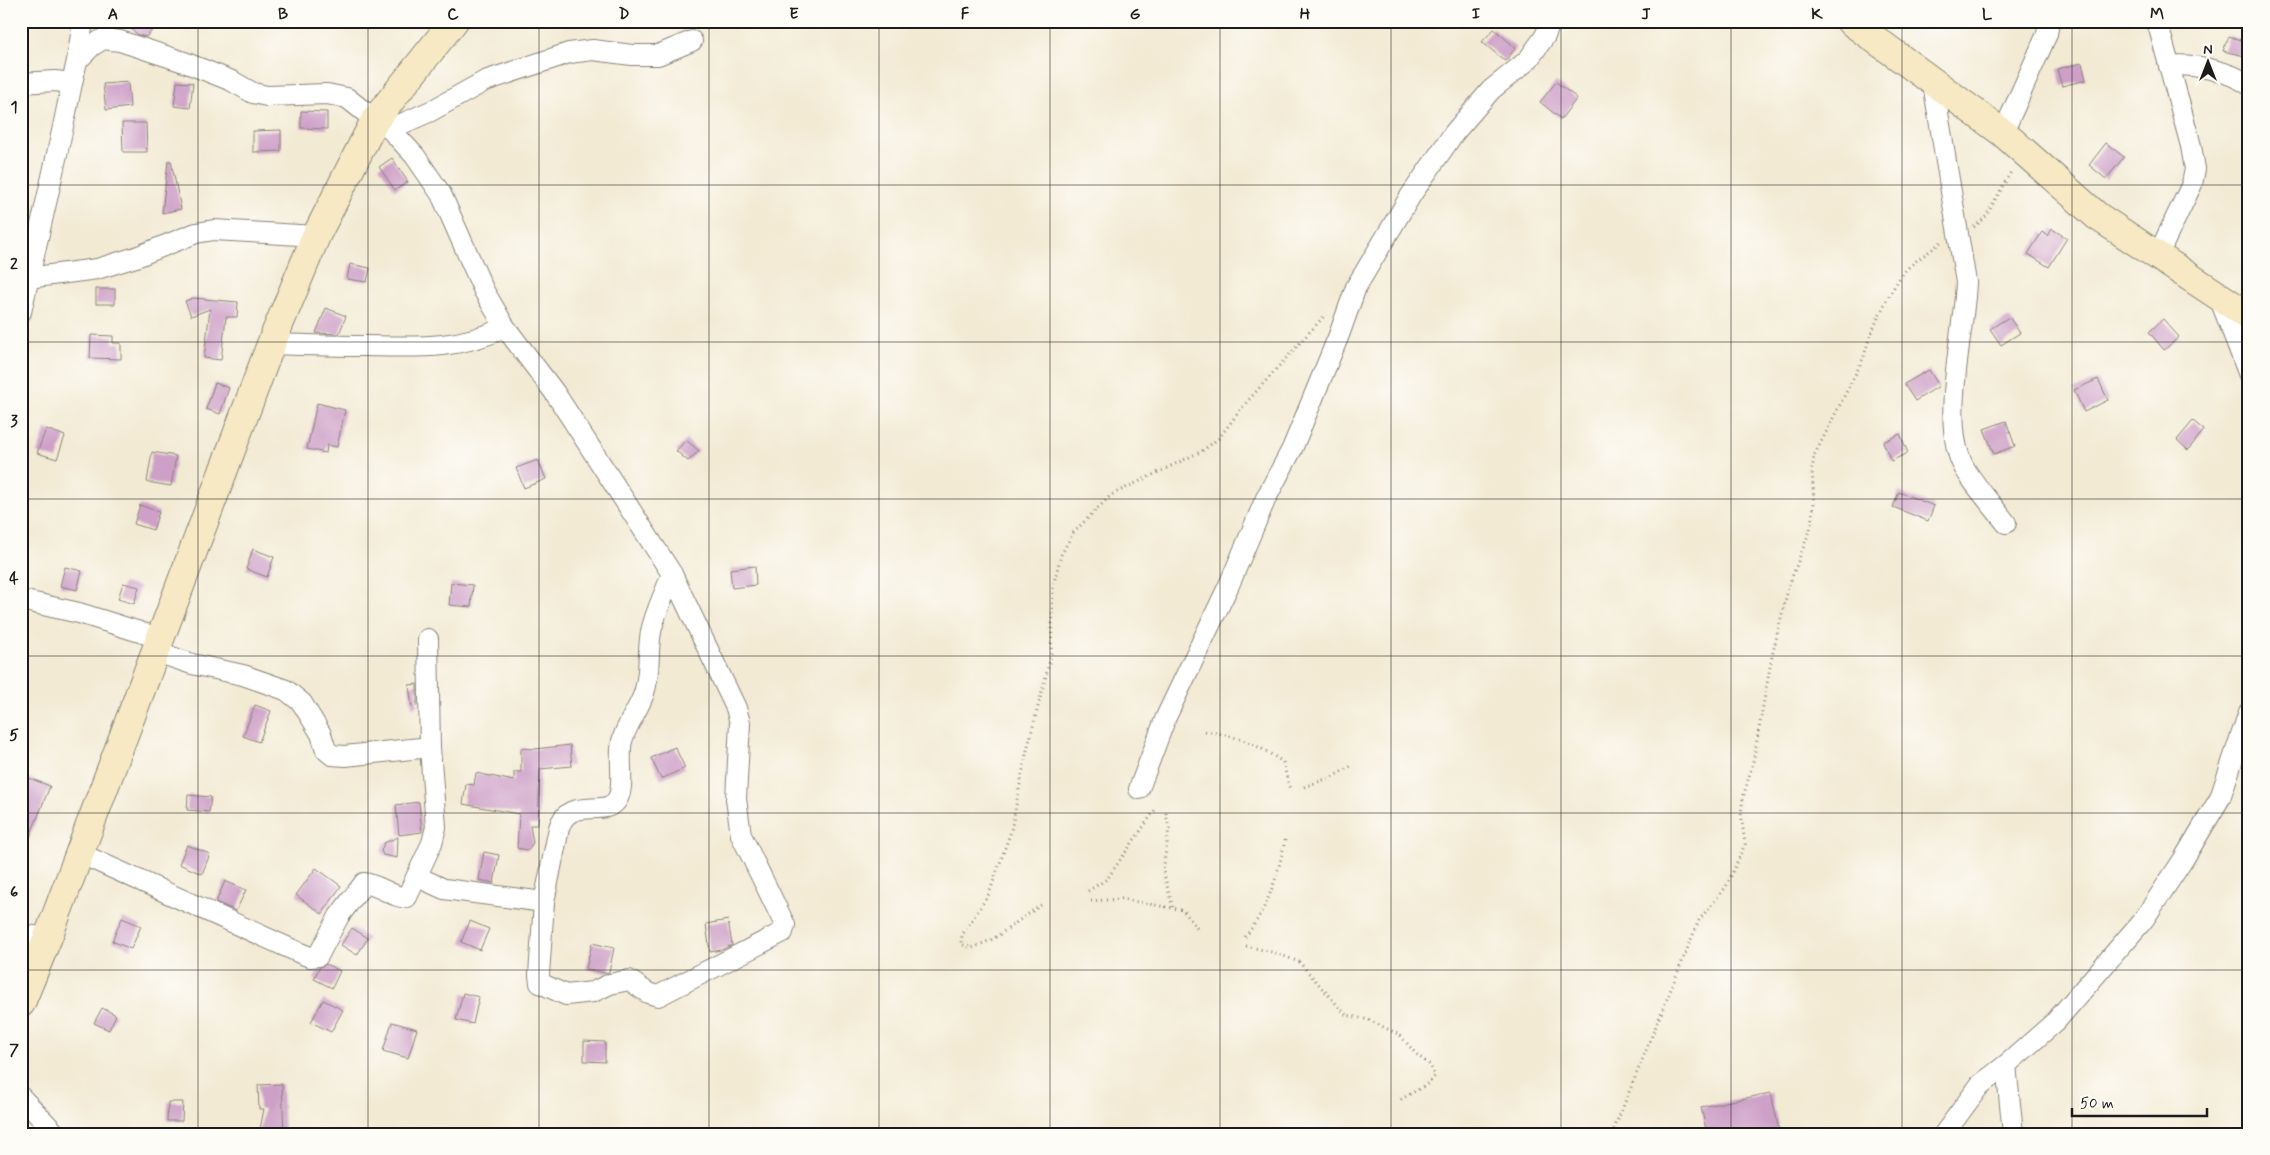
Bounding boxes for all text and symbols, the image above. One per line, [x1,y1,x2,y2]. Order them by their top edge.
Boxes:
text: A [108,4,118,25]
text: B [278,4,288,25]
text: C [447,4,459,25]
text: D [618,4,630,25]
text: E [789,4,799,25]
text: F [961,4,970,25]
text: G [1130,4,1141,25]
text: H [1300,4,1311,25]
text: I [1472,4,1481,25]
text: J [1641,4,1651,25]
text: K [1811,4,1823,25]
text: L [1982,4,1993,25]
text: M [2150,4,2164,25]
north arrow [2182,38,2232,88]
text: N [2203,41,2213,59]
text: 1 [10,97,18,118]
text: 2 [10,254,18,275]
text: 3 [10,411,18,432]
text: 4 [9,568,19,589]
text: 5 [9,725,19,746]
text: 6 [10,882,18,903]
text: 7 [9,1040,19,1061]
scale bar [2072,1085,2208,1117]
text: 50 m [2080,1094,2114,1114]

